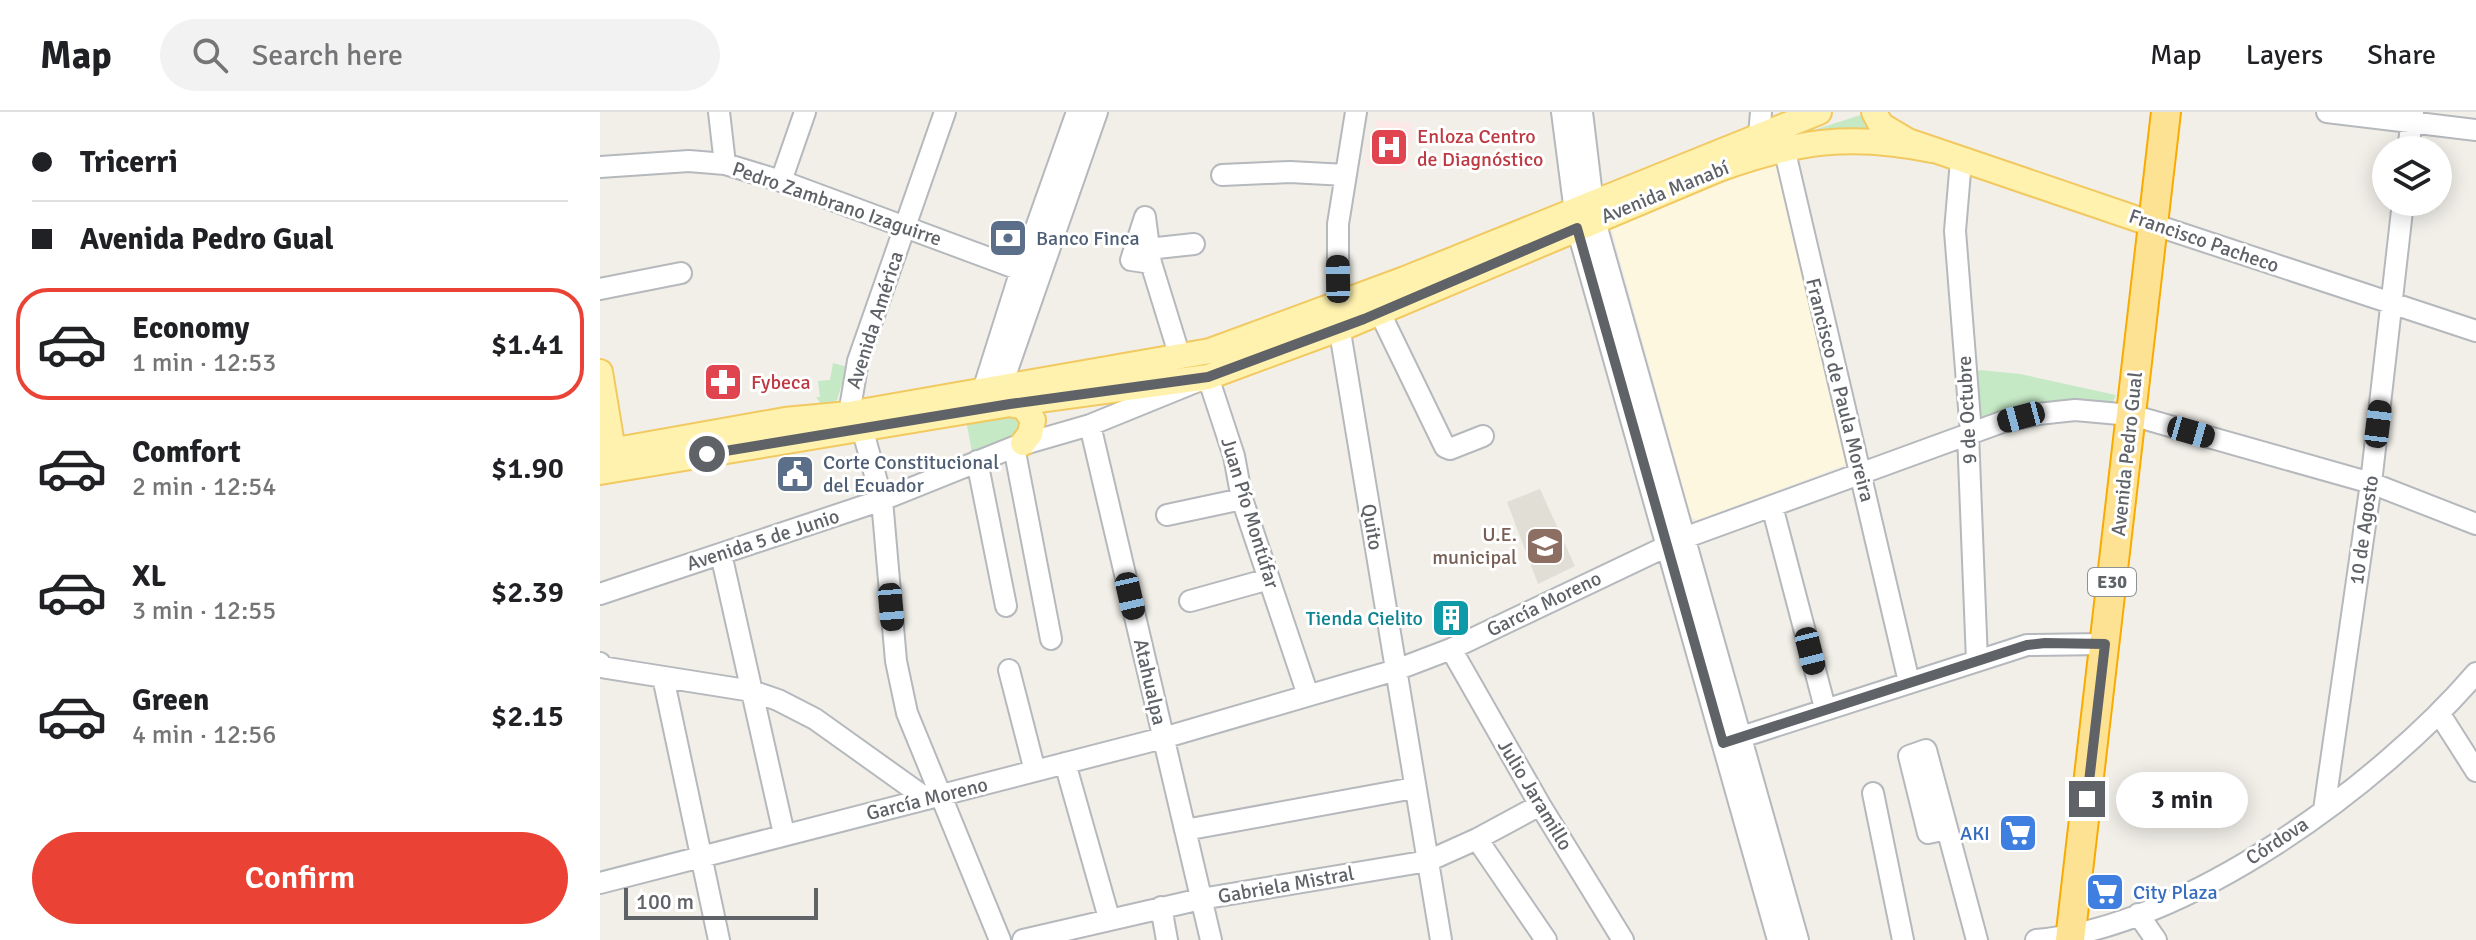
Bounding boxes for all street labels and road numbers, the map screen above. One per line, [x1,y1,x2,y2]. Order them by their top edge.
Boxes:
street label: Avenida Manabí [1597,155,1733,229]
street label: Pedro Zambrano Izaguirre [729,156,945,252]
street label: Francisco Pacheco [2126,204,2282,278]
street label: Avenida América [841,248,909,392]
street label: Francisco de Paula Moreira [1800,275,1880,505]
street label: 9 de Octubre [1952,355,1982,465]
street label: Avenida Pedro Gual [2106,370,2148,537]
street label: Juan Pío Montúfar [1215,434,1285,592]
street label: 10 de Agosto [2344,474,2384,586]
street label: Quito [1356,502,1388,552]
street label: Avenida 5 de Junio [683,504,843,576]
street label: García Moreno [1483,565,1605,643]
road number: E30 [2088,568,2136,596]
street label: Atahualpa [1128,637,1172,727]
street label: Julio Jaramillo [1492,735,1578,855]
street label: García Moreno [864,772,990,826]
street label: Córdova [2241,812,2313,870]
street label: Gabriela Mistral [1216,861,1356,909]

